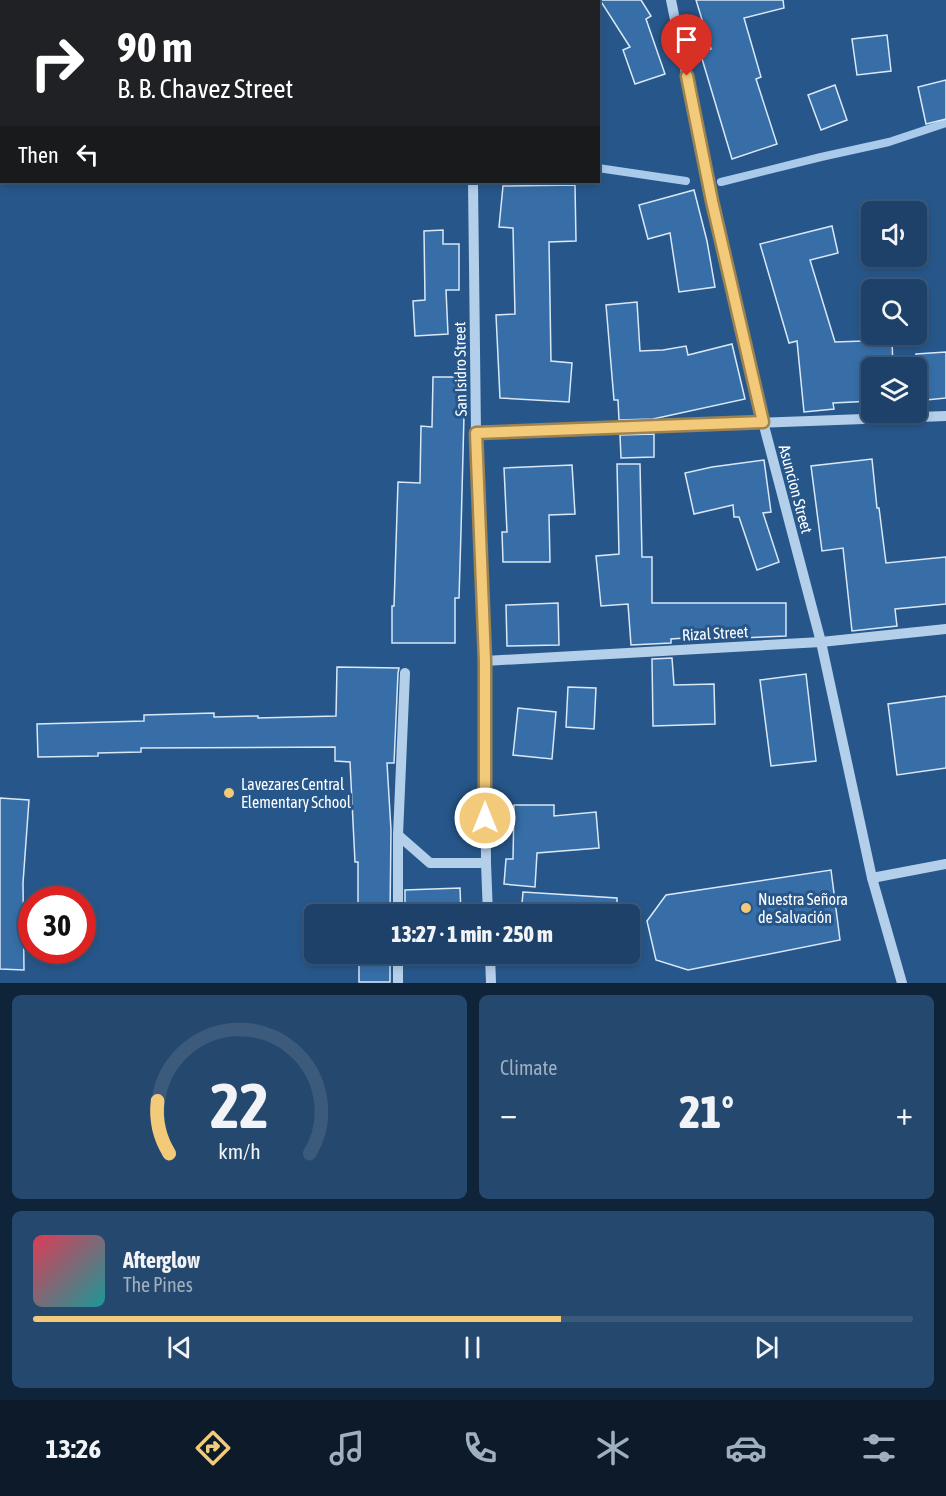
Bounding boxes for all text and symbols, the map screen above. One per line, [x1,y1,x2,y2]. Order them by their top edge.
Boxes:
pin [661,14,712,76]
text: 90 m [117,23,192,71]
icon: arrive [670,23,703,56]
icon: right [18,24,96,102]
text: B. B. Chavez Street [117,73,293,104]
icon: left [71,138,104,171]
text: Then [18,142,59,168]
map controls [861,201,927,423]
button: sound [861,201,927,267]
button: search [861,279,927,345]
street label: San Isidro Street [450,321,470,416]
button: layers [861,357,927,423]
street label: Asuncion Street [776,443,817,536]
street label: Rizal Street [681,622,749,644]
place label: Lavezares Central Elementary School [241,775,352,812]
marker: Lavezares Central Elementary School [222,786,236,800]
position arrow [453,786,517,850]
speed limit sign: 30 [18,886,96,964]
place label: Nuestra Señora de Salvación [758,890,848,926]
marker: Nuestra Señora de Salvación [739,901,753,915]
text: 13:27 · 1 min · 250 m [391,921,553,947]
text: Climate [500,1056,557,1079]
text: 22 [210,1070,269,1141]
text: 21° [679,1086,734,1138]
text: − [500,1094,517,1132]
text: + [896,1094,913,1132]
text: km/h [218,1139,261,1164]
text: Afterglow [123,1247,200,1273]
text: The Pines [123,1273,193,1296]
icon: previous [163,1331,196,1364]
icon: pause [456,1331,489,1364]
icon: next [750,1331,783,1364]
icon: directions [192,1427,234,1469]
icon: music [326,1427,368,1469]
icon: phone [459,1427,501,1469]
icon: climate [592,1427,634,1469]
icon: car [725,1427,767,1469]
icon: filters [858,1427,900,1469]
text: 13:26 [46,1433,101,1464]

